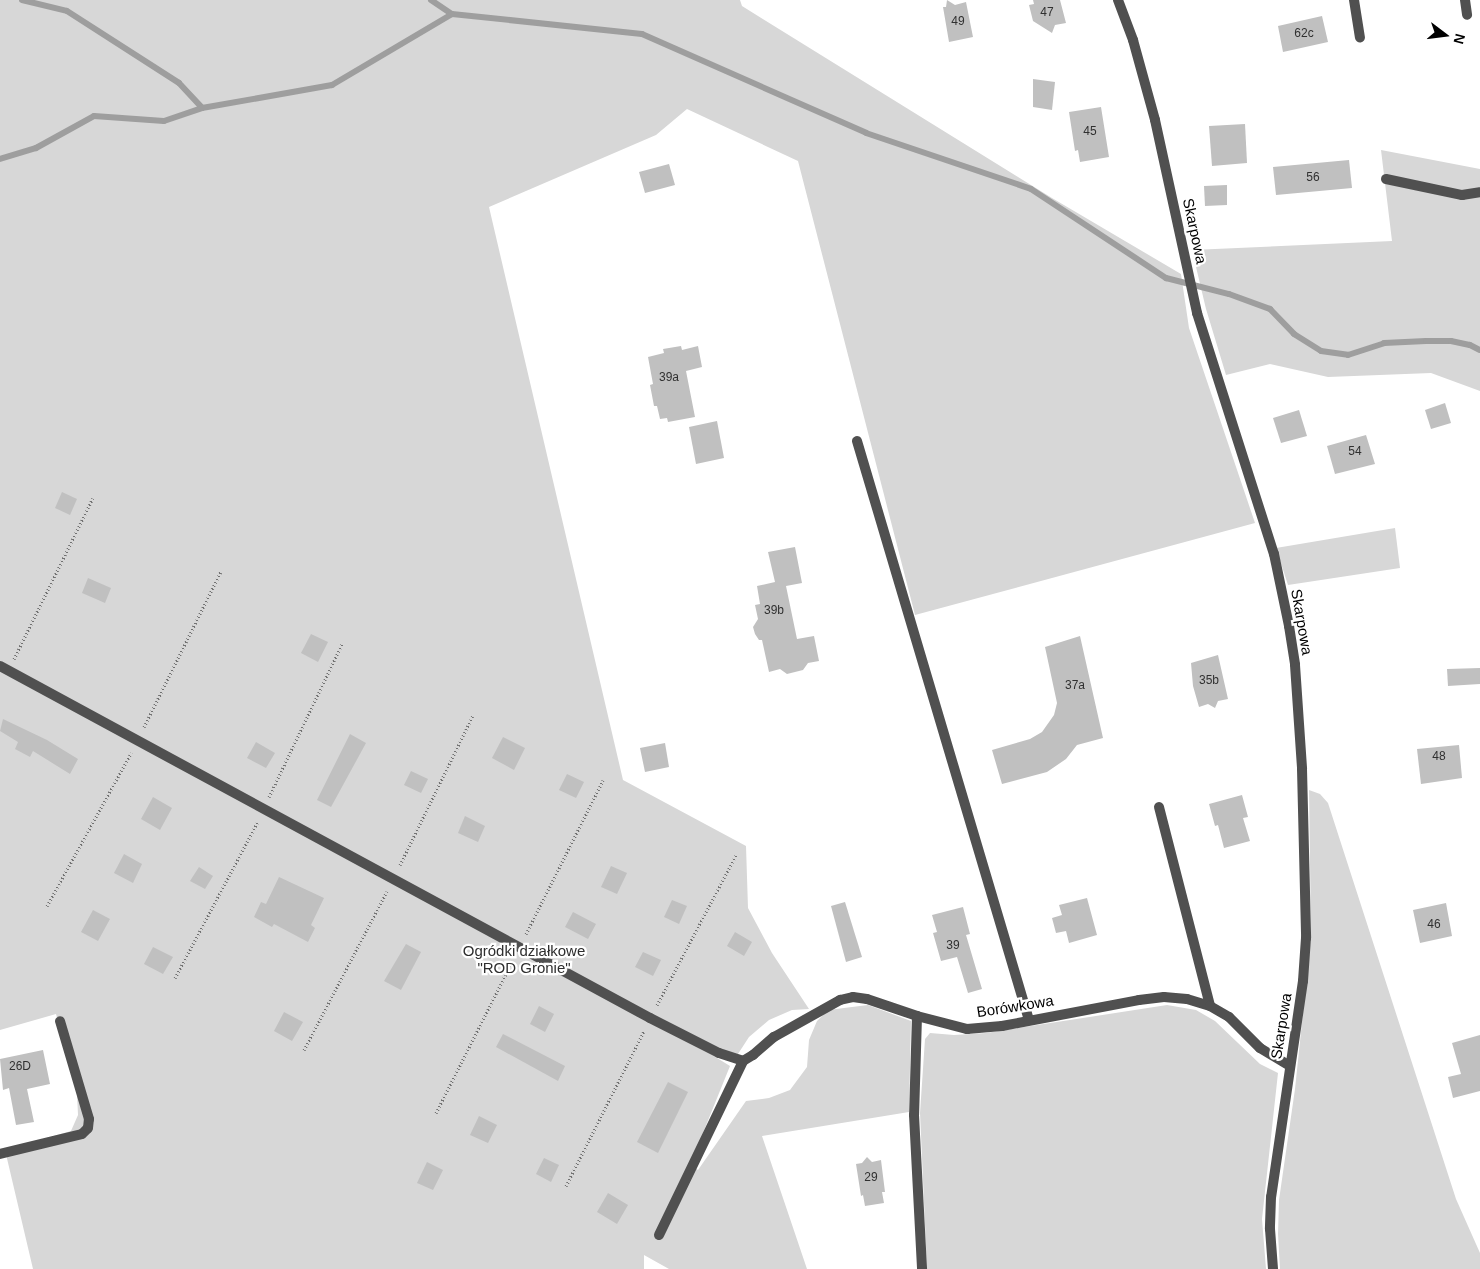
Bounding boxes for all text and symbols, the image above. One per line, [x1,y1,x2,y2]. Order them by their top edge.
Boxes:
house number: 47 [1040,6,1054,20]
north arrow [1420,10,1470,60]
house number: 49 [951,15,965,29]
house number: 62c [1294,27,1314,41]
text: N [1450,32,1469,46]
house number: 45 [1083,125,1097,139]
house number: 56 [1306,171,1320,185]
street label: Skarpowa [1179,197,1211,265]
house number: 39a [659,371,679,385]
house number: 54 [1348,445,1362,459]
street label: Skarpowa [1287,588,1317,656]
house number: 39b [764,604,784,618]
house number: 35b [1199,674,1219,688]
house number: 37a [1065,679,1085,693]
house number: 48 [1432,750,1446,764]
house number: 46 [1427,918,1441,932]
house number: 39 [946,939,960,953]
park label: Ogródki działkowe "ROD Gronie" [463,941,585,976]
street label: Borówkowa [975,991,1055,1021]
street label: Skarpowa [1267,992,1295,1060]
house number: 26D [9,1060,31,1074]
house number: 29 [864,1171,878,1185]

